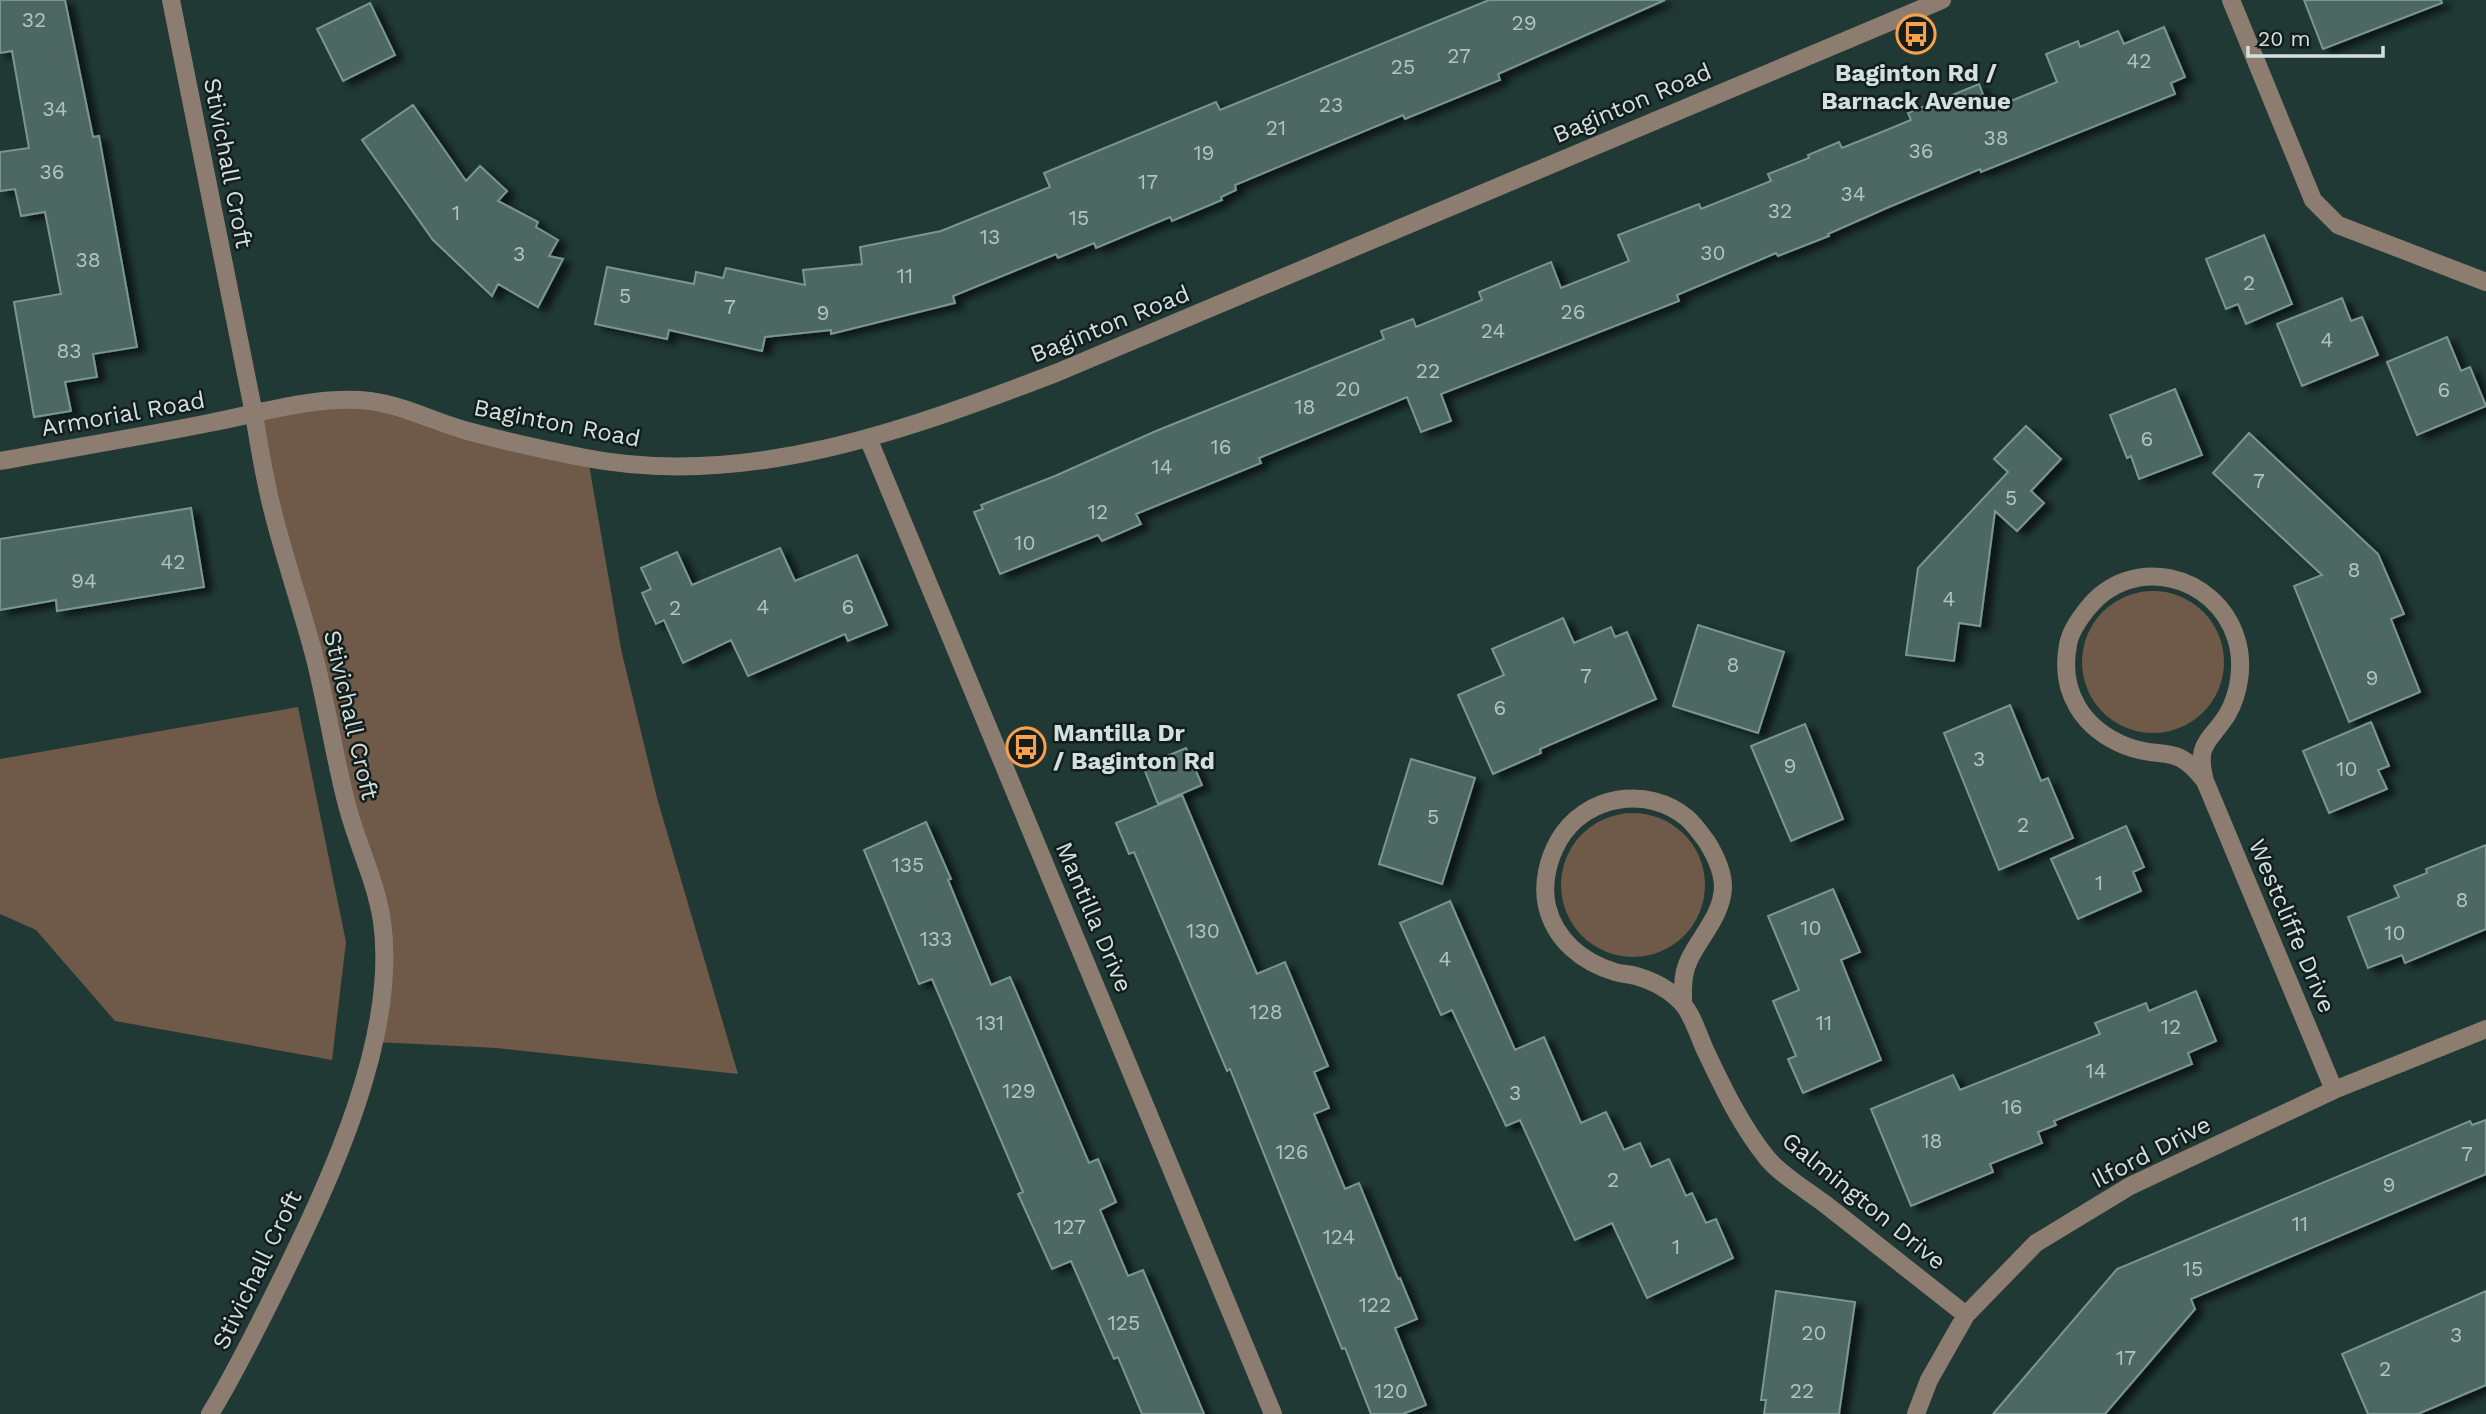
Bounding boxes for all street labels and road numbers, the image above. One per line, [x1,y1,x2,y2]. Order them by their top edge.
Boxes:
street label: Baginton Road [1549,57,1715,149]
street label: Stivichall Croft [198,75,258,251]
street label: Baginton Road [1026,279,1194,369]
street label: Armorial Road [39,386,207,442]
street label: Baginton Road [471,393,643,453]
street label: Stivichall Croft [318,628,384,802]
street label: Westcliffe Drive [2243,835,2341,1017]
street label: Mantilla Drive [1050,838,1138,996]
street label: Ilford Drive [2087,1110,2215,1194]
street label: Galmington Drive [1777,1126,1951,1276]
street label: Stivichall Croft [207,1186,307,1354]

